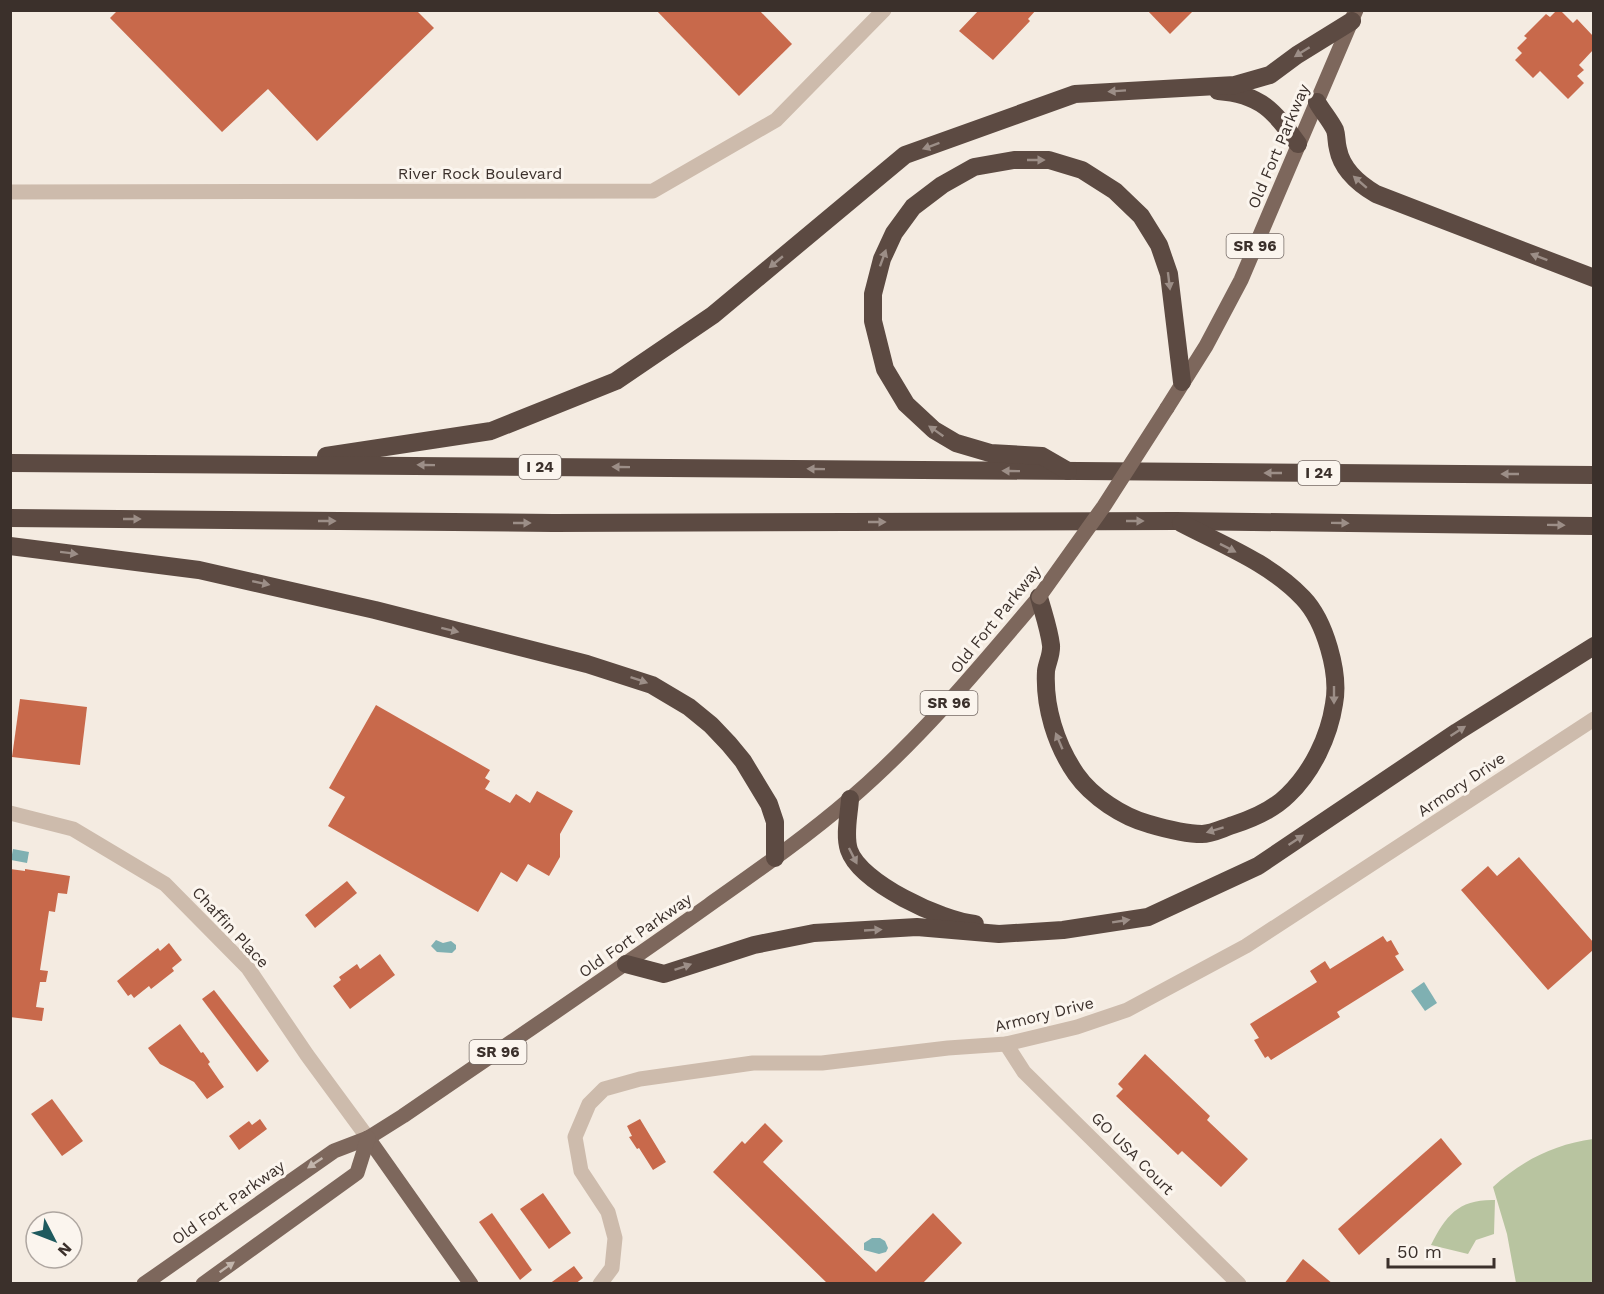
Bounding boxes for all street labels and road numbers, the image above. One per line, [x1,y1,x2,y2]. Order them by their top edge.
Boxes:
street label: Old Fort Parkway [1244,80,1314,211]
street label: River Rock Boulevard [398,164,562,183]
road number: SR 96 [1226,234,1284,258]
road number: I 24 [519,455,561,479]
road number: I 24 [1298,461,1340,485]
street label: Old Fort Parkway [946,561,1045,677]
road number: SR 96 [920,691,978,715]
street label: Armory Drive [1414,748,1509,821]
street label: Chaffin Place [188,883,273,972]
street label: Old Fort Parkway [575,889,696,981]
street label: Armory Drive [993,993,1096,1036]
road number: SR 96 [470,1040,526,1064]
street label: GO USA Court [1087,1108,1178,1199]
street label: Old Fort Parkway [168,1156,289,1248]

